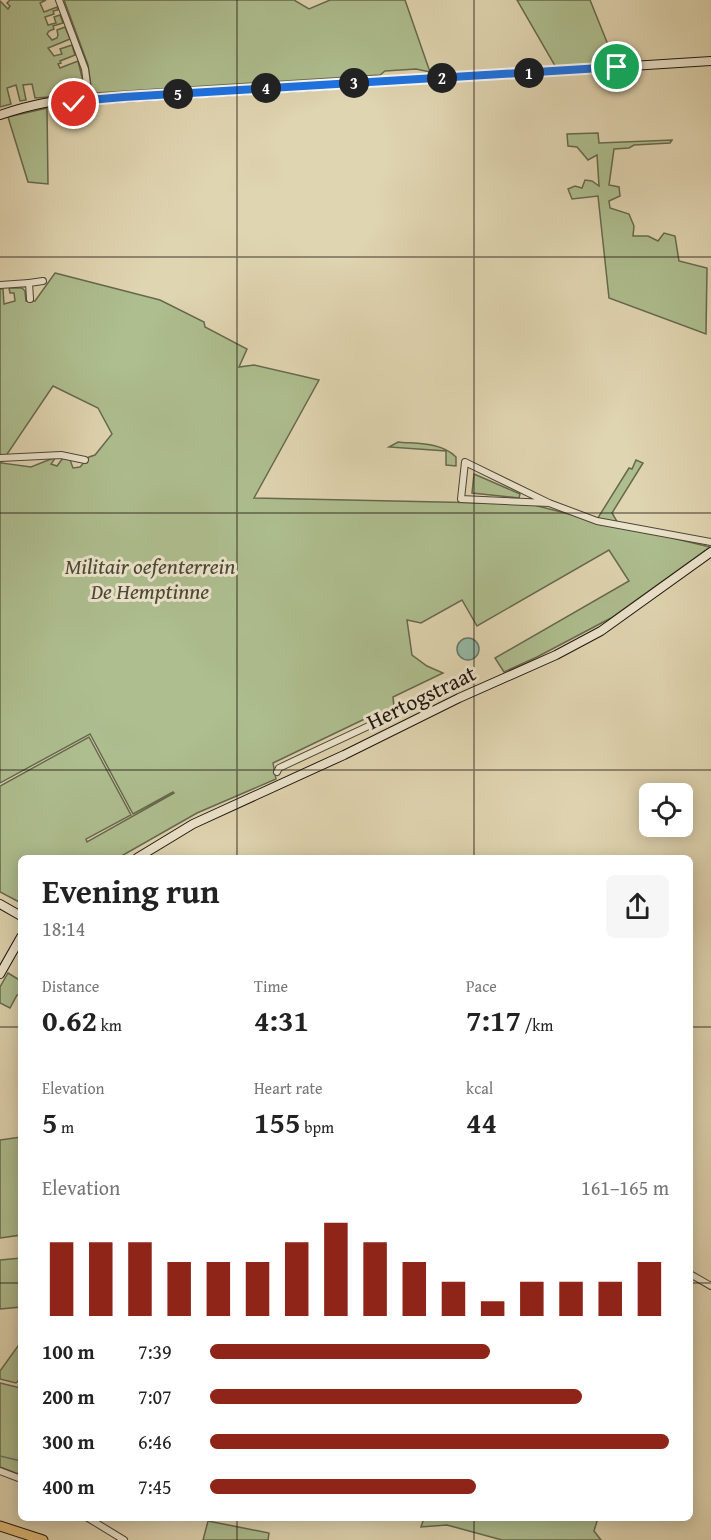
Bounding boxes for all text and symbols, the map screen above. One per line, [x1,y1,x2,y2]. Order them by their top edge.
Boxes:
pin [591,41,642,92]
icon: arrive [600,50,633,83]
pin: 1 [514,58,544,88]
text: 1 [525,61,533,85]
pin: 2 [427,63,457,93]
text: 2 [438,66,446,90]
pin: 3 [339,68,369,98]
text: 3 [350,71,358,95]
pin: 4 [251,73,281,103]
text: 4 [262,76,270,100]
pin [48,78,99,129]
pin: 5 [163,79,193,109]
text: 5 [174,82,182,106]
icon: check [57,87,90,120]
park label: Militair oefenterrein De Hemptinne [65,550,235,607]
street label: Hertogstraat [361,657,481,737]
map controls [639,783,693,837]
button: locate [639,783,693,837]
text: Evening run [42,867,219,915]
button: share [606,875,669,938]
text: 18:14 [42,914,85,943]
text: Distance [42,974,99,998]
text: Time [254,974,288,998]
text: Pace [466,974,497,998]
text: 0.62 [42,998,97,1042]
text: 4:31 [254,998,309,1042]
text: 7:17 [466,998,521,1042]
text: km [97,1013,122,1037]
text: /km [521,1013,553,1037]
text: Elevation [42,1076,105,1100]
text: Heart rate [254,1076,323,1100]
text: kcal [466,1076,493,1100]
text: 5 [42,1100,58,1144]
text: 155 [254,1100,301,1144]
text: 44 [466,1100,497,1144]
text: m [58,1115,74,1139]
text: bpm [301,1115,334,1139]
text: Elevation [42,1173,120,1202]
text: 161–165 m [581,1173,669,1202]
text: 100 m [42,1337,95,1366]
text: 7:39 [138,1337,172,1366]
text: 200 m [42,1382,95,1411]
text: 7:07 [138,1382,172,1411]
text: 300 m [42,1427,95,1456]
text: 6:46 [138,1427,172,1456]
text: 400 m [42,1472,95,1501]
text: 7:45 [138,1472,172,1501]

